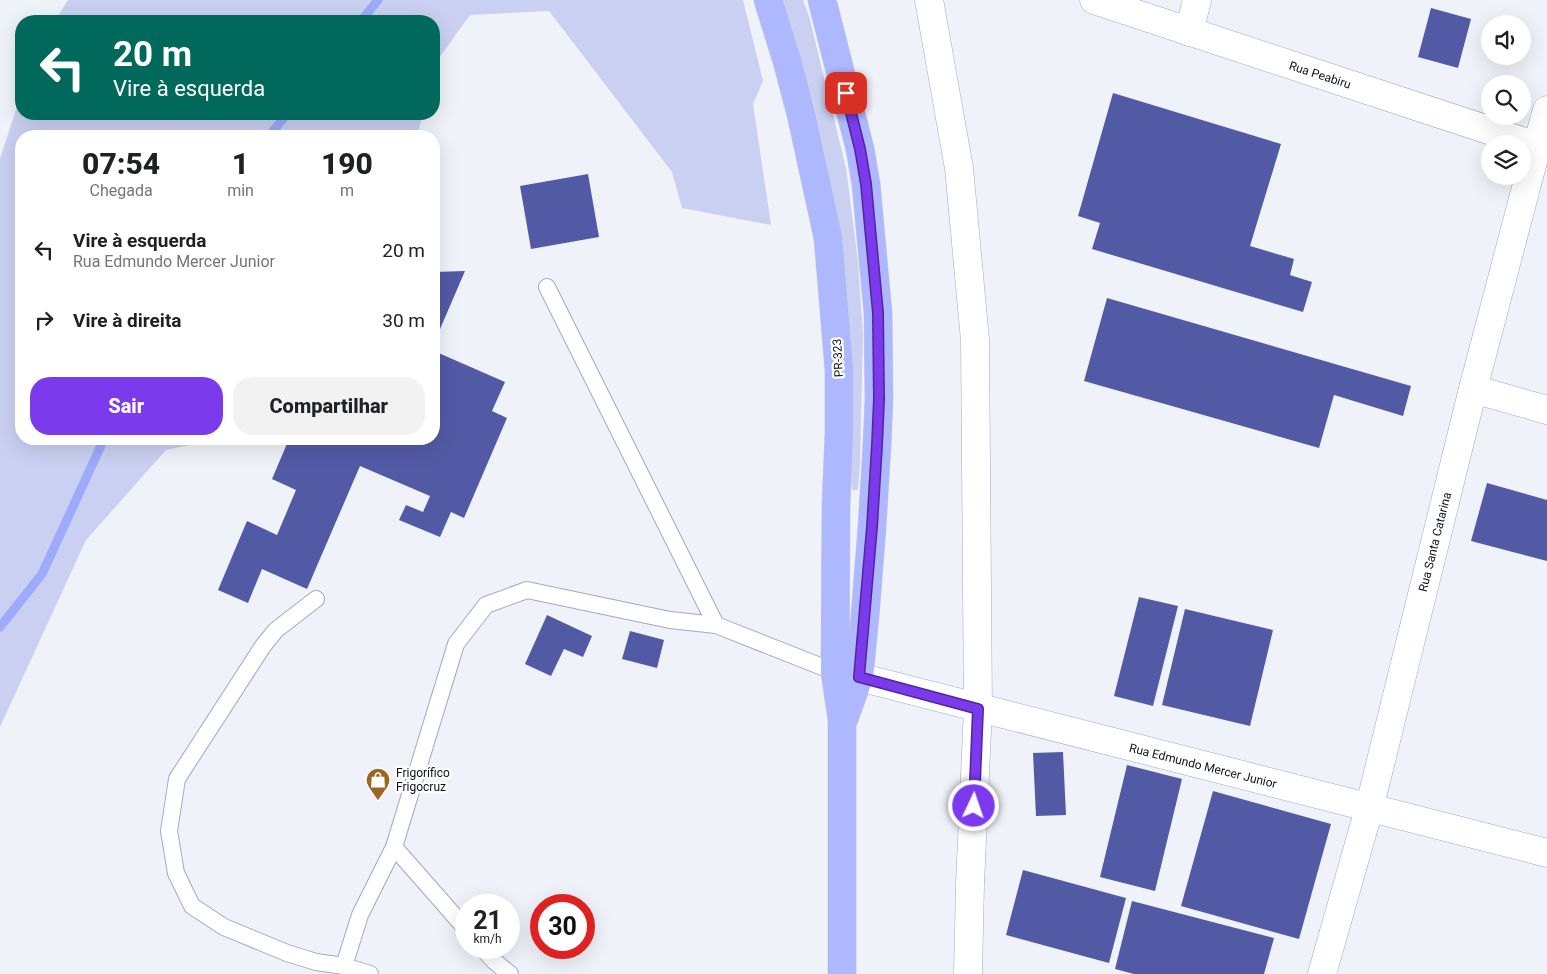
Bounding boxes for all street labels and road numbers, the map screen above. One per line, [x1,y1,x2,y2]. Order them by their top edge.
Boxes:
street label: Rua Peabiru [1287,58,1353,92]
street label: PR-323 [830,338,846,378]
street label: Rua Santa Catarina [1416,491,1454,593]
street label: Rua Edmundo Mercer Junior [1128,741,1278,791]

